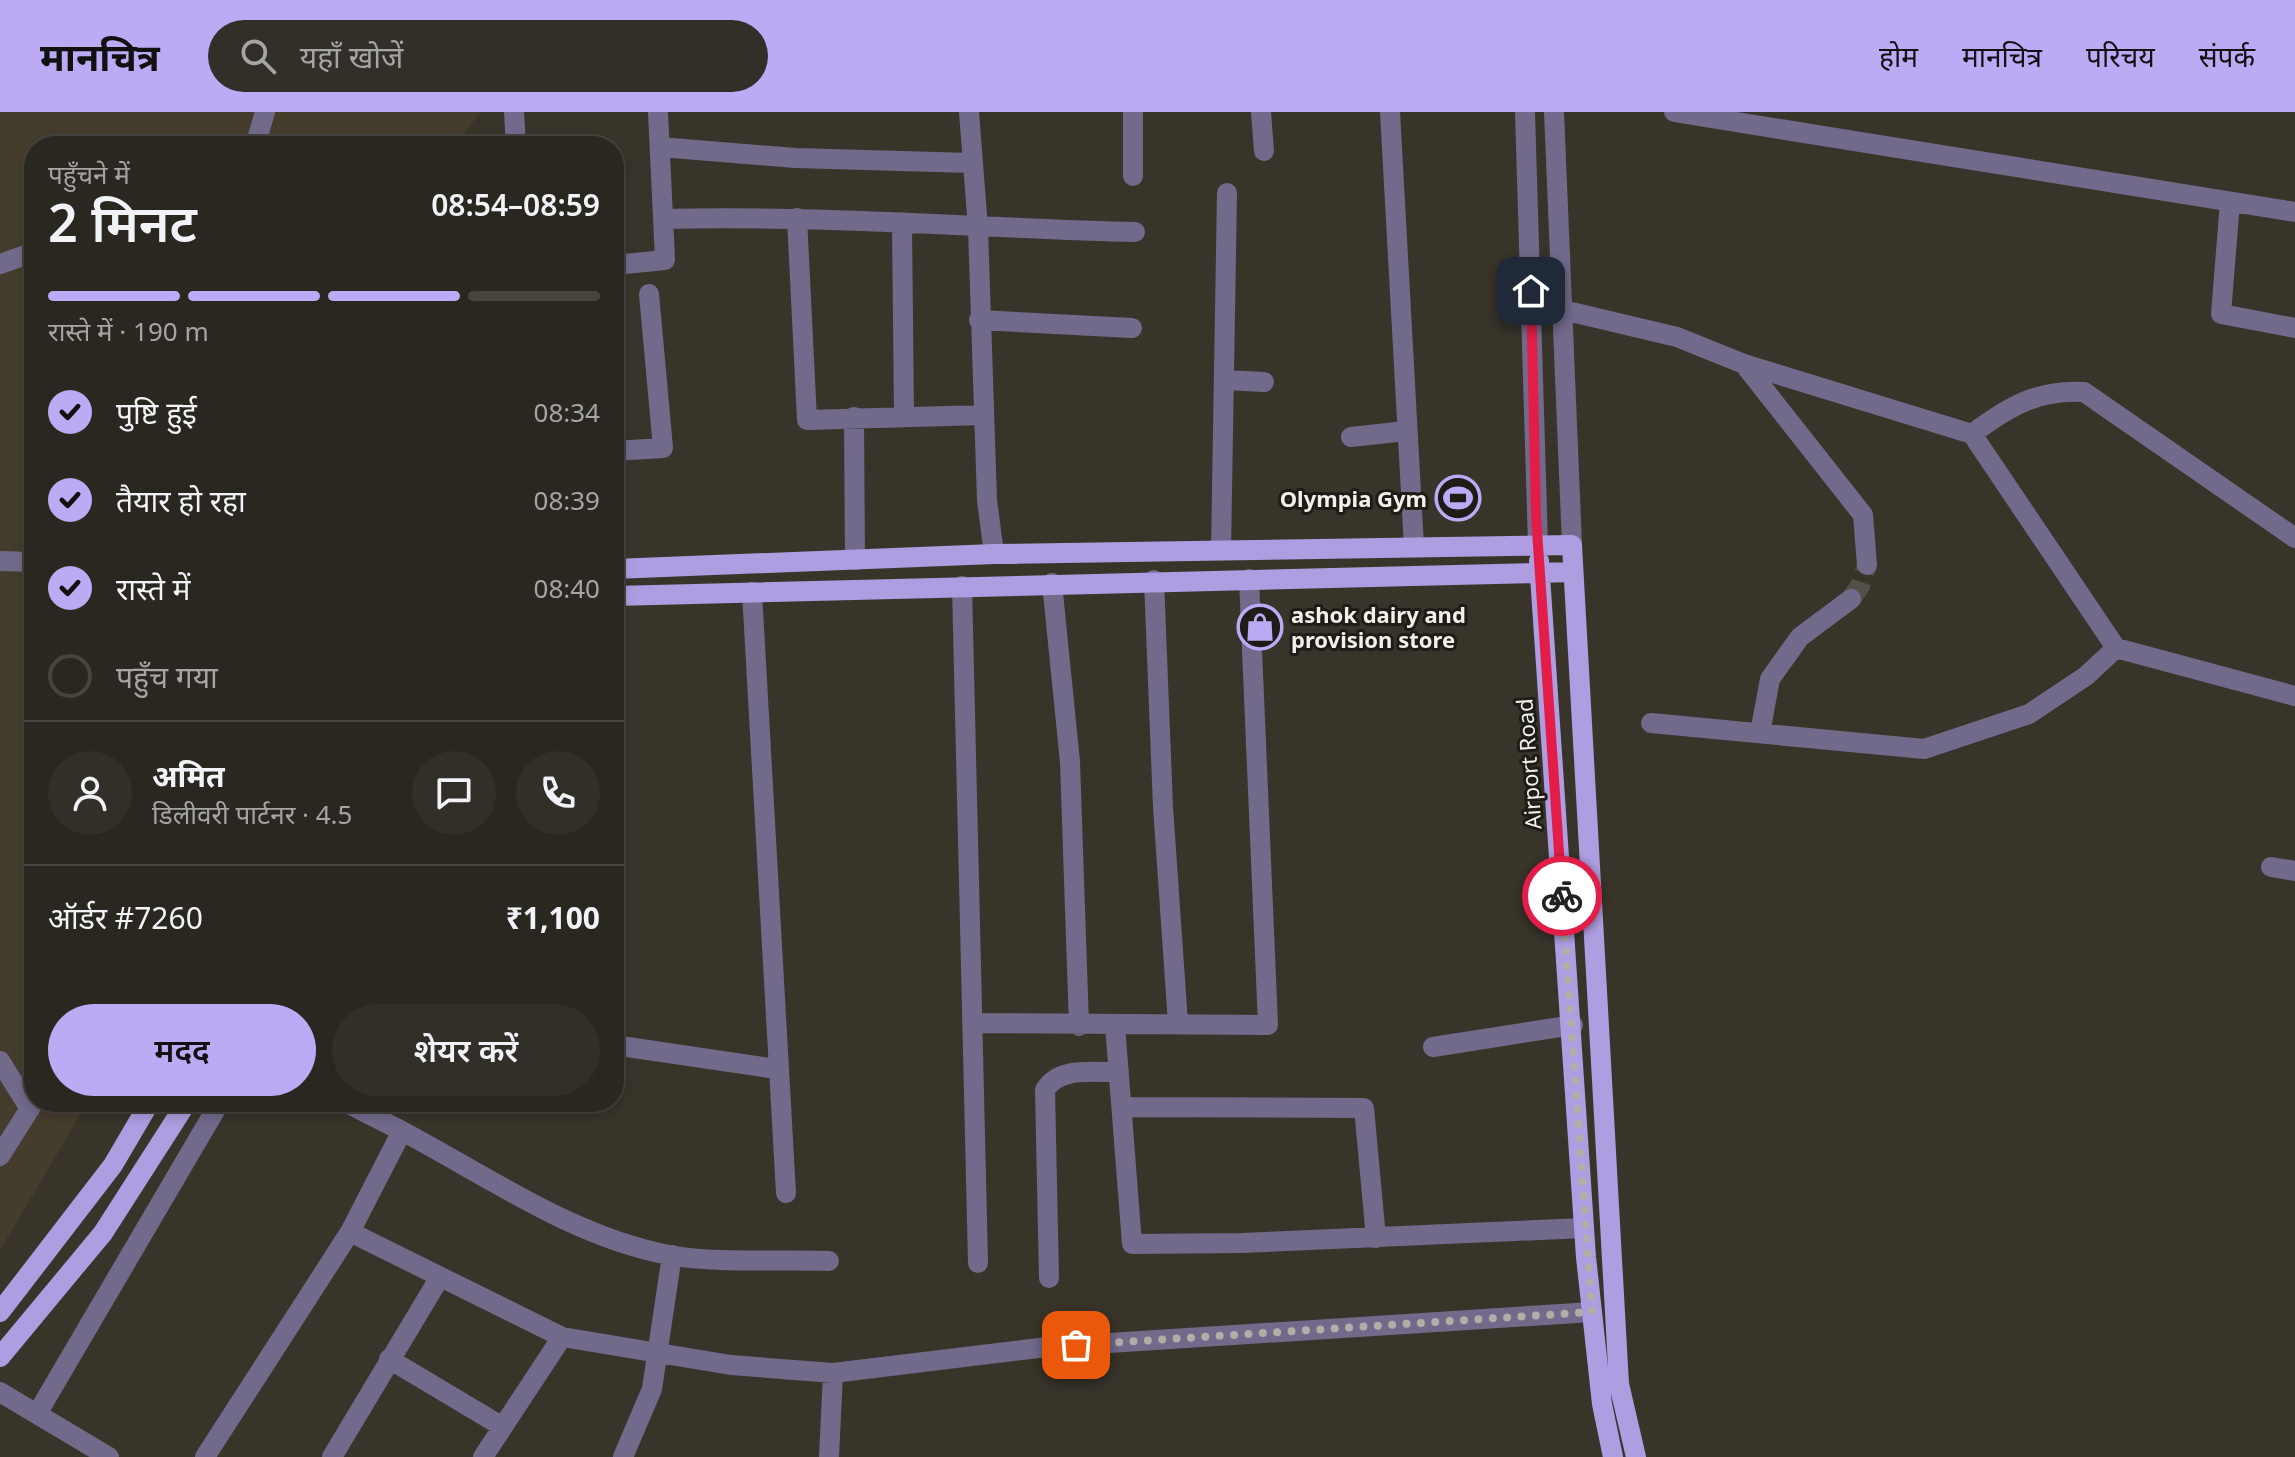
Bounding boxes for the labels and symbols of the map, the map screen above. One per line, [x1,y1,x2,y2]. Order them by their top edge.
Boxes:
pin [1497,257,1565,325]
sports icon: Olympia Gym [1434,474,1482,522]
place label: Olympia Gym [1280,483,1427,513]
place label: ashok dairy and provision store [1291,599,1466,654]
shop icon: ashok dairy and provision store [1236,603,1284,651]
street label: Airport Road [1508,697,1548,831]
courier [1522,856,1602,936]
pin [1042,1311,1110,1379]

